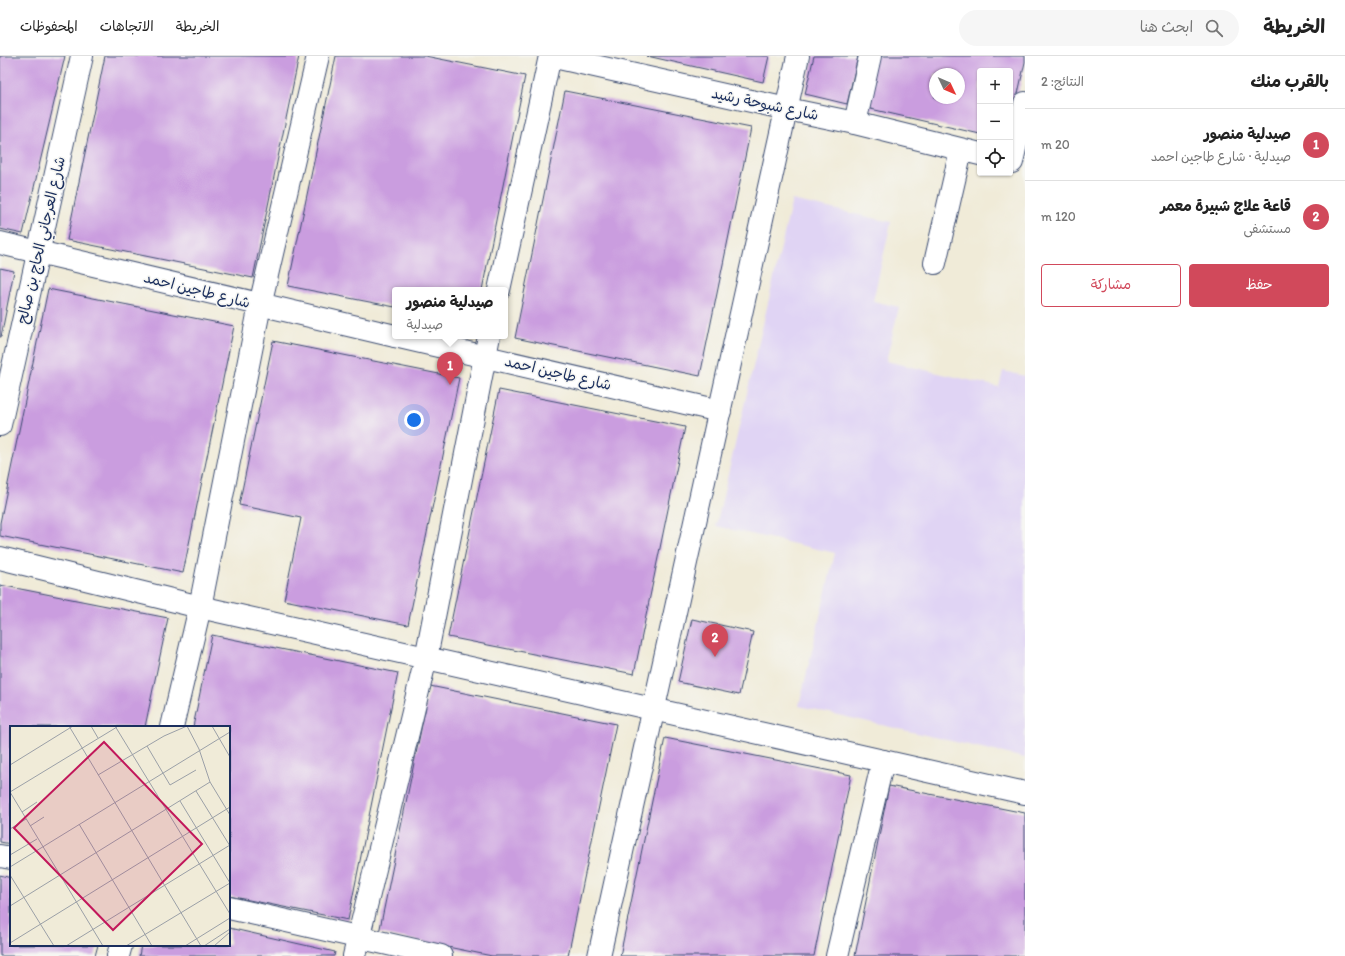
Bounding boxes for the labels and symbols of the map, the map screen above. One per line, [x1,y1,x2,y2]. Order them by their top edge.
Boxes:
north arrow [929,68,965,104]
street label: شارع شبوحة رشيد [710,84,820,125]
street label: شارع العرجاني الحاج بن صالح [13,155,73,326]
street label: شارع طاجين احمد [142,268,252,313]
pin: 1 [437,352,463,385]
street label: شارع طاجين احمد [503,352,613,395]
your location [404,410,424,430]
pin: 2 [702,624,728,657]
inset map [10,726,230,946]

